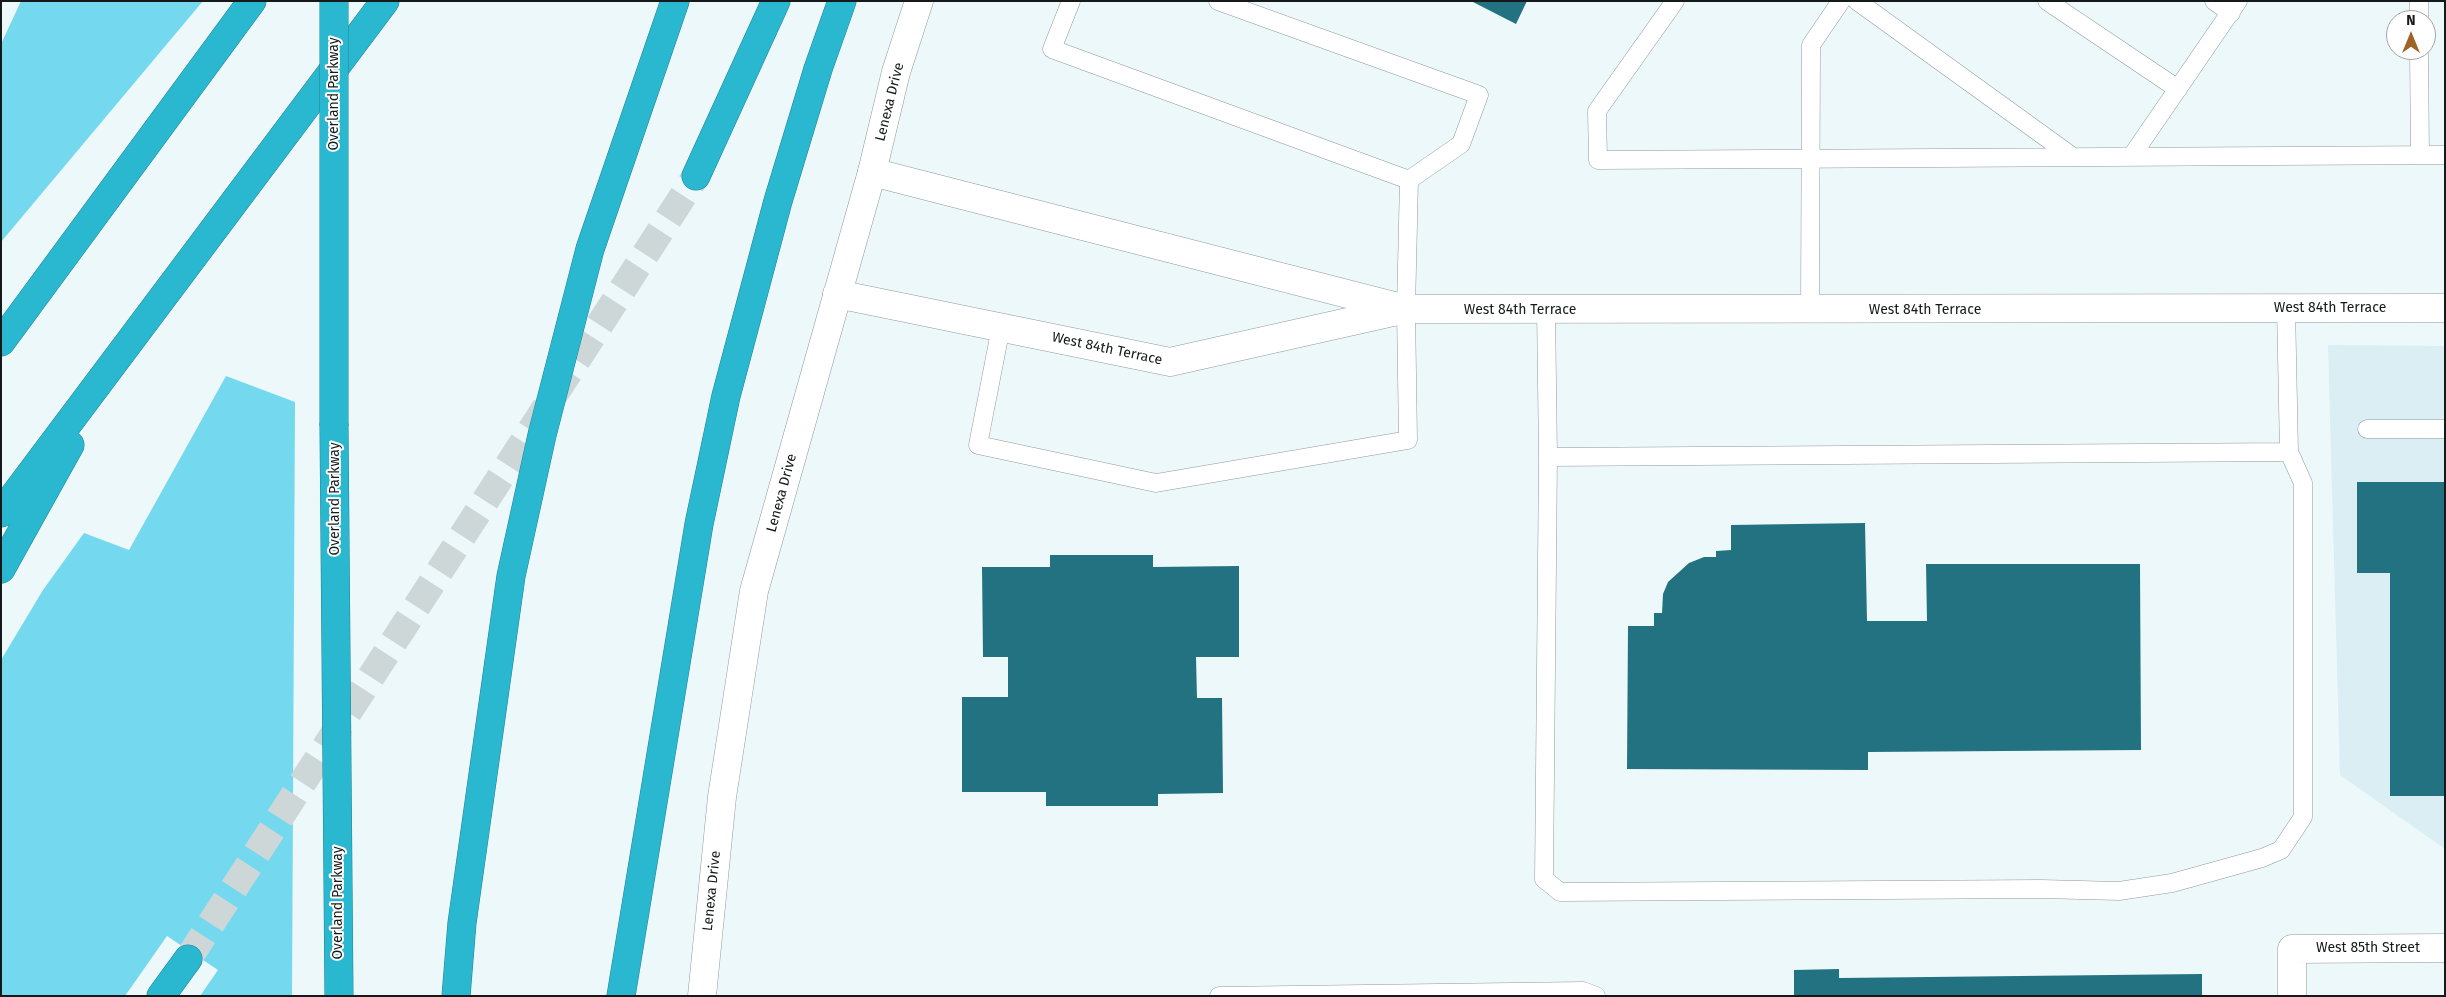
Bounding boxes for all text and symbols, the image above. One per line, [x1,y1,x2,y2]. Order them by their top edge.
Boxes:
north arrow [2386,10,2436,60]
text: N [2406,12,2416,29]
street label: Overland Parkway [326,37,342,151]
street label: Lenexa Drive [872,61,908,143]
street label: West 84th Terrace [2274,300,2386,316]
street label: West 84th Terrace [1464,302,1576,318]
street label: West 84th Terrace [1869,302,1981,318]
street label: West 84th Terrace [1050,329,1164,369]
street label: Overland Parkway [327,442,343,556]
street label: Lenexa Drive [763,452,801,534]
street label: Overland Parkway [330,846,346,960]
street label: Lenexa Drive [699,850,725,932]
street label: West 85th Street [2316,940,2420,956]

